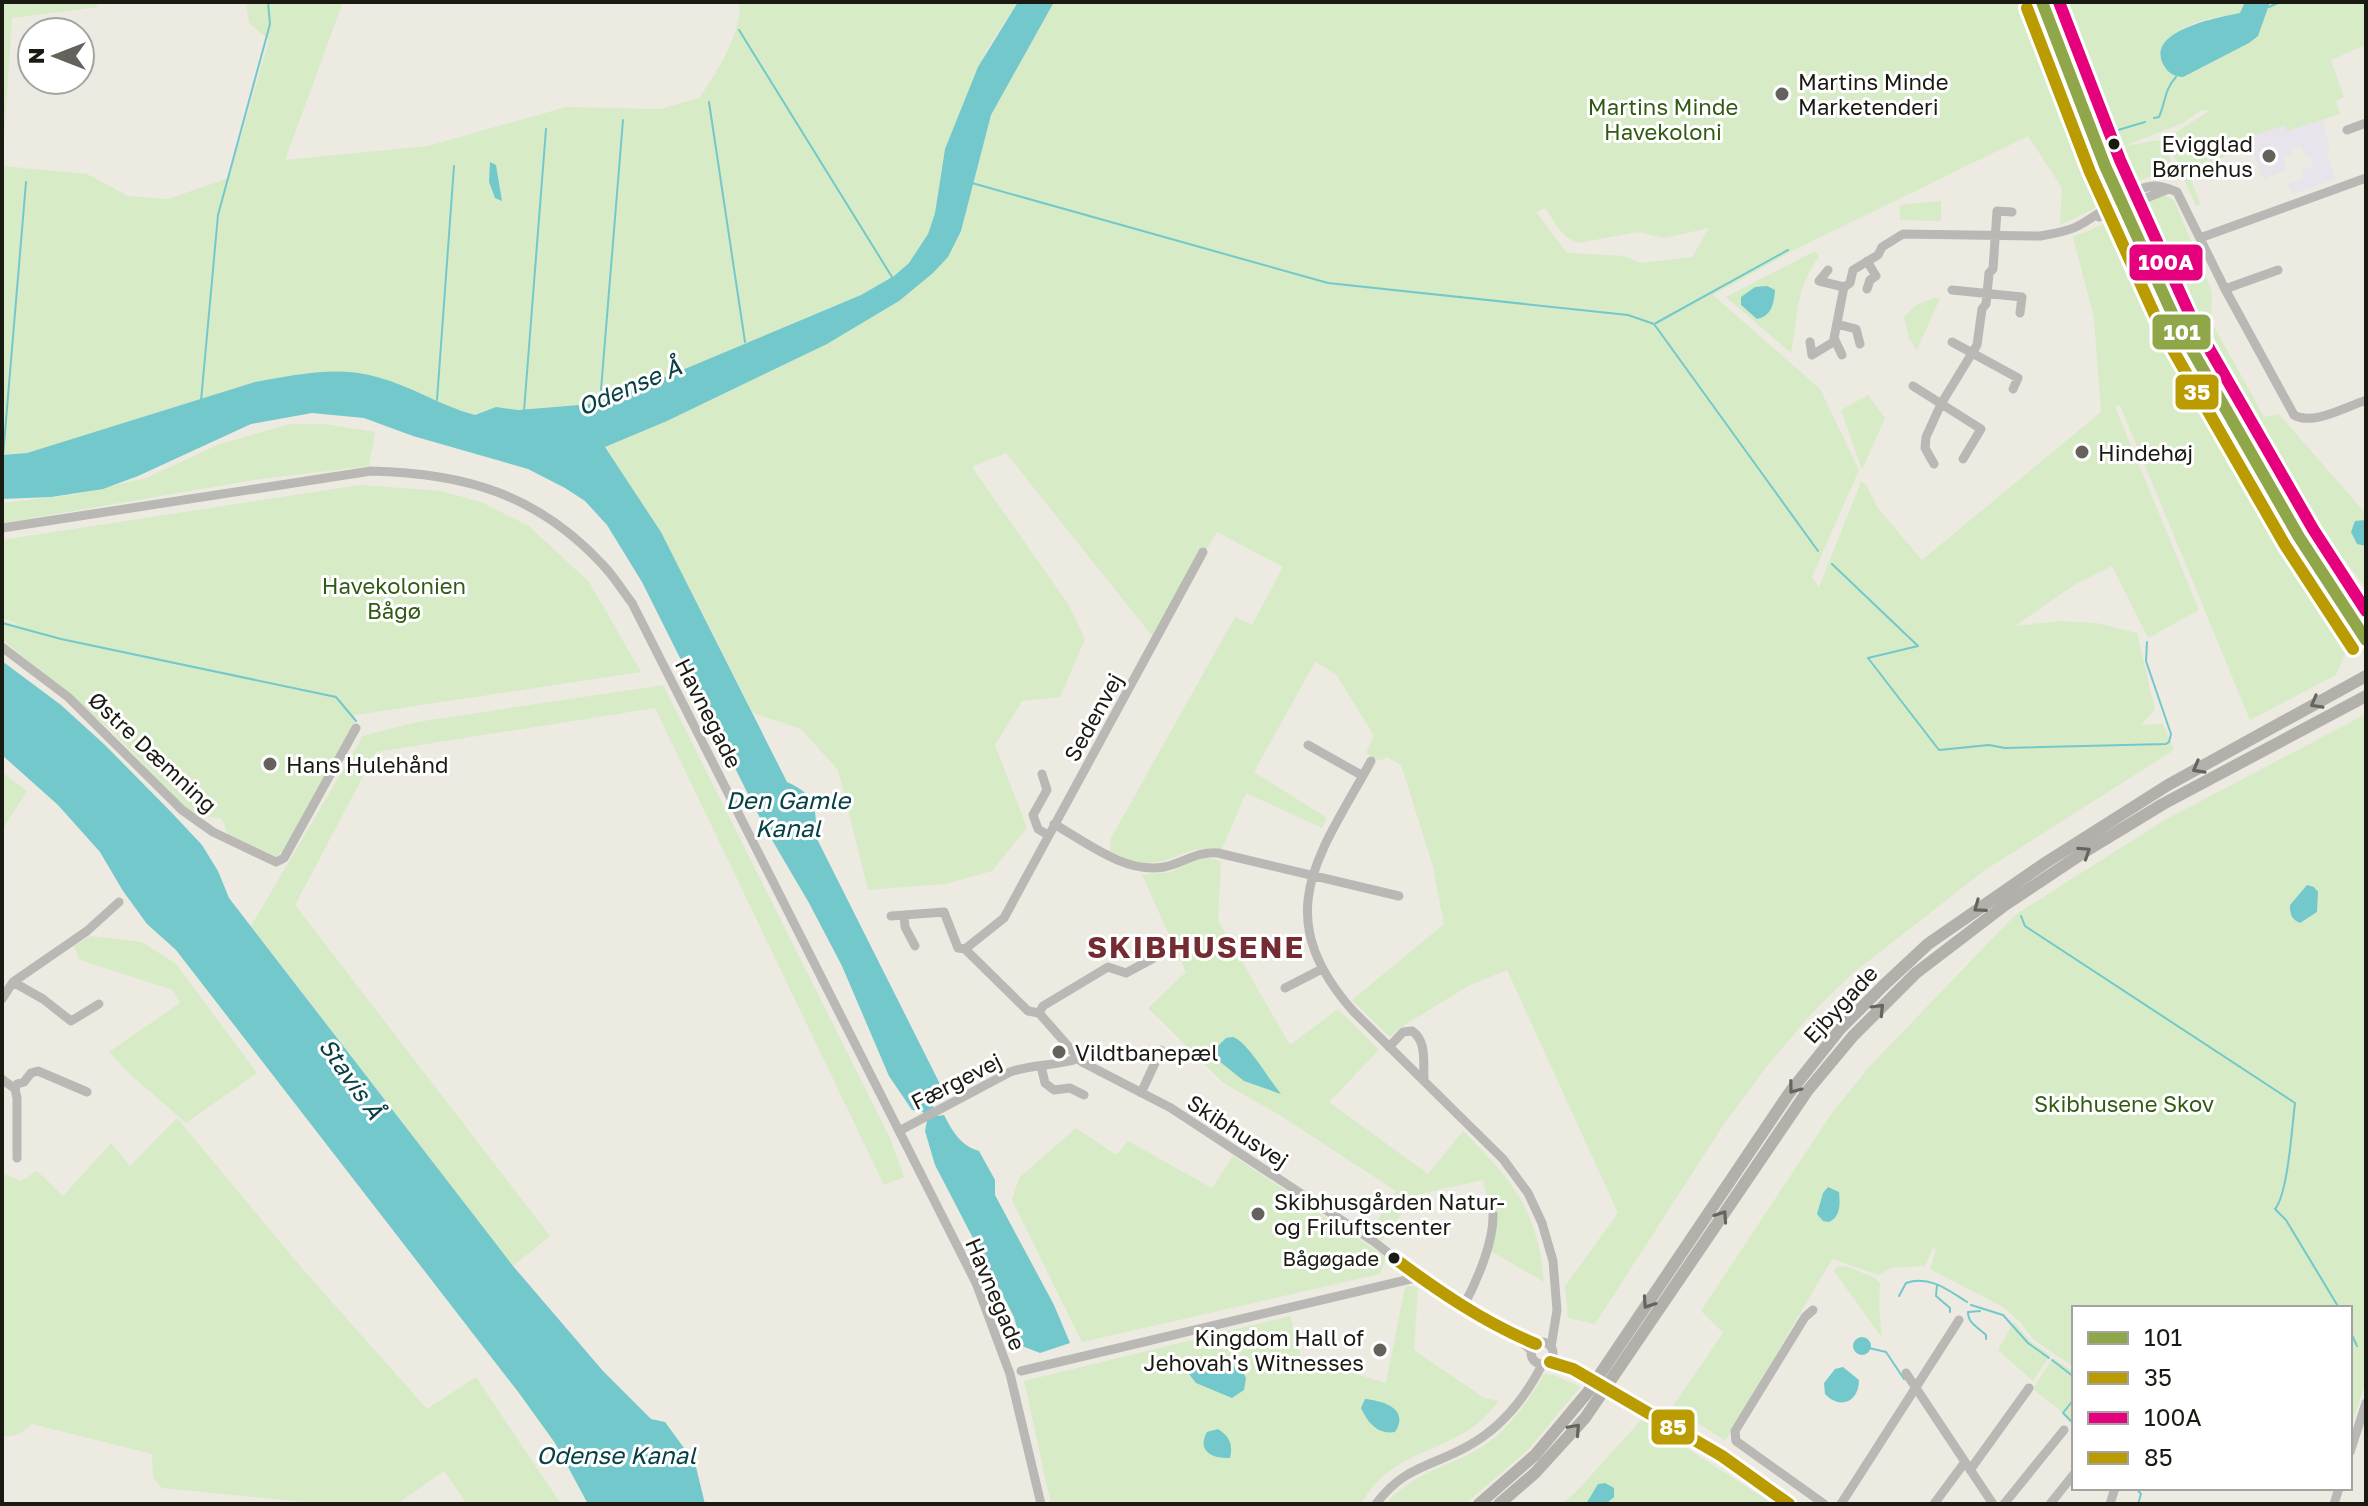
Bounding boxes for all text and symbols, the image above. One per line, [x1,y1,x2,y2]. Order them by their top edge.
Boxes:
north arrow [16,16,96,96]
text: N [22,48,49,64]
place label: Martins Minde Marketenderi [1798,68,1948,120]
marker: Martins Minde Marketenderi [1773,85,1791,103]
park label: Martins Minde Havekoloni [1588,93,1738,145]
place label: Evigglad Børnehus [2152,130,2253,182]
unlabelled marker [2106,136,2122,152]
marker: Evigglad Børnehus [2260,147,2278,165]
line badge: 100A [2128,243,2204,282]
text: 100A [2138,248,2194,275]
line badge: 101 [2151,313,2212,351]
text: 101 [2164,318,2200,345]
water label: Odense Å [573,351,686,421]
line badge: 35 [2174,373,2220,411]
text: 35 [2184,378,2210,405]
place label: Hindehøj [2098,439,2193,466]
marker: Hindehøj [2073,443,2091,461]
park label: Havekolonien Bågø [322,572,466,624]
street label: Havnegade [670,654,748,772]
street label: Sedenvej [1058,668,1128,766]
street label: Østre Dæmning [83,686,223,818]
one-way arrow [2310,693,2324,708]
place label: Hans Hulehånd [286,751,448,778]
marker: Hans Hulehånd [261,755,279,773]
one-way arrow [2192,758,2207,774]
water label: Den Gamle Kanal [726,785,852,842]
one-way arrow [2077,846,2091,861]
one-way arrow [1973,897,1987,912]
district label: SKIBHUSENE [1087,929,1305,965]
street label: Ejbygade [1797,959,1883,1049]
one-way arrow [1870,1004,1884,1018]
water label: Stavis Å [314,1032,391,1125]
place label: Vildtbanepæl [1075,1039,1218,1066]
marker: Vildtbanepæl [1050,1043,1068,1061]
street label: Færgevej [906,1047,1006,1115]
one-way arrow [1789,1079,1803,1094]
street label: Skibhusvej [1182,1088,1294,1174]
park label: Skibhusene Skov [2034,1090,2214,1117]
place label: Skibhusgården Natur- og Friluftscenter [1274,1188,1505,1240]
marker: Skibhusgården Natur- og Friluftscenter [1249,1205,1267,1223]
one-way arrow [1713,1210,1728,1224]
street label: Havnegade [960,1234,1032,1354]
place label: Bågøgade [1283,1246,1379,1270]
marker: Bågøgade [1386,1250,1402,1266]
one-way arrow [1643,1294,1658,1309]
legend [2072,1306,2352,1490]
text: 101 [2144,1322,2182,1351]
place label: Kingdom Hall of Jehovah's Witnesses [1143,1324,1364,1376]
marker: Kingdom Hall of Jehovah's Witnesses [1371,1341,1389,1359]
text: 35 [2144,1362,2172,1391]
text: 100A [2144,1402,2201,1431]
line badge: 85 [1650,1408,1696,1446]
text: 85 [1659,1413,1687,1440]
one-way arrow [1565,1424,1579,1439]
water label: Odense Kanal [536,1440,697,1469]
text: 85 [2144,1442,2173,1471]

